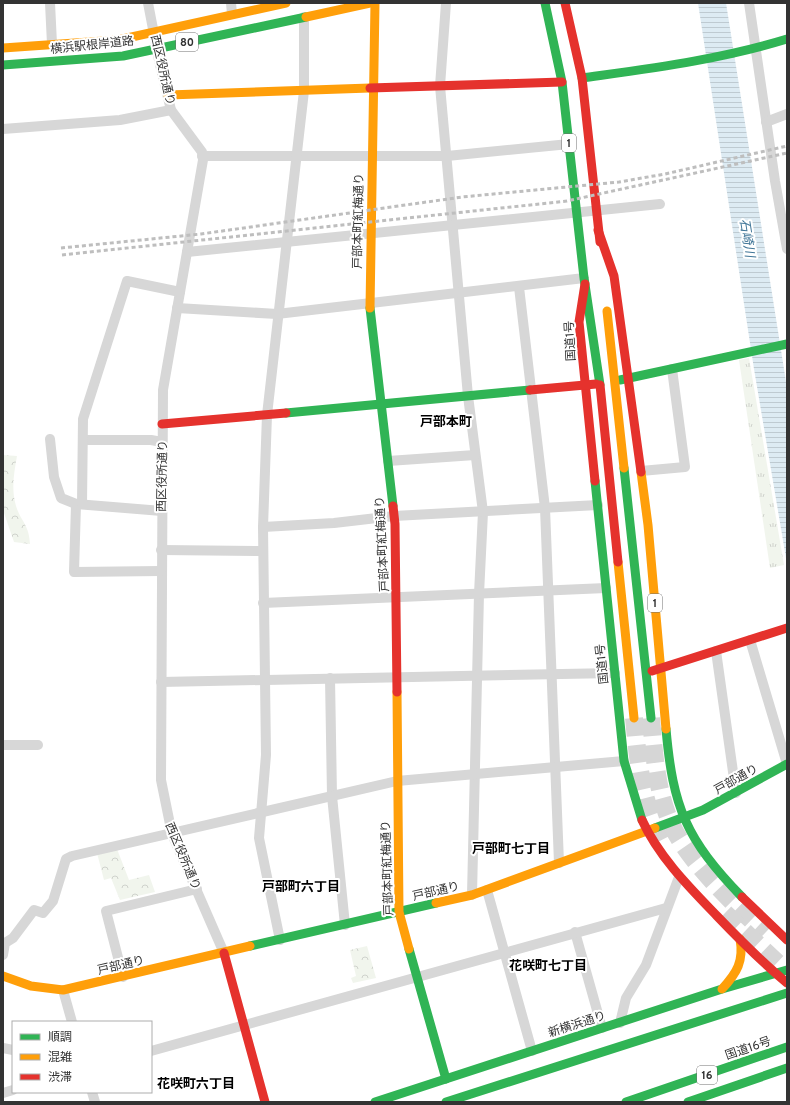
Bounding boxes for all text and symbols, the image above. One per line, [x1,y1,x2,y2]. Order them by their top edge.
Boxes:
street label: 西区役所通り [146,33,178,107]
road number: 80 [176,33,198,51]
street label: 横浜駅根岸道路 [49,34,135,58]
road number: 1 [562,134,576,152]
street label: 戸部本町紅梅通り [350,173,368,269]
water label: 石崎川 [735,218,757,261]
street label: 国道1号 [562,320,580,362]
district label: 戸部本町 [420,414,472,431]
street label: 西区役所通り [154,440,172,512]
street label: 戸部本町紅梅通り [372,496,394,592]
road number: 1 [648,594,662,612]
street label: 国道1号 [593,643,613,685]
street label: 戸部通り [712,761,761,799]
street label: 西区役所通り [161,820,204,893]
street label: 戸部本町紅梅通り [378,820,398,916]
district label: 戸部町七丁目 [472,841,550,858]
district label: 戸部町六丁目 [262,879,340,896]
street label: 戸部通り [411,879,461,905]
street label: 戸部通り [96,953,146,979]
district label: 花咲町七丁目 [509,958,587,975]
street label: 新横浜通り [546,1008,608,1042]
legend [12,1021,152,1093]
text: 順調 [48,1030,72,1046]
street label: 国道16号 [723,1034,773,1064]
text: 混雑 [48,1050,72,1066]
road number: 16 [697,1066,717,1084]
text: 渋滞 [48,1070,72,1086]
district label: 花咲町六丁目 [157,1076,235,1093]

